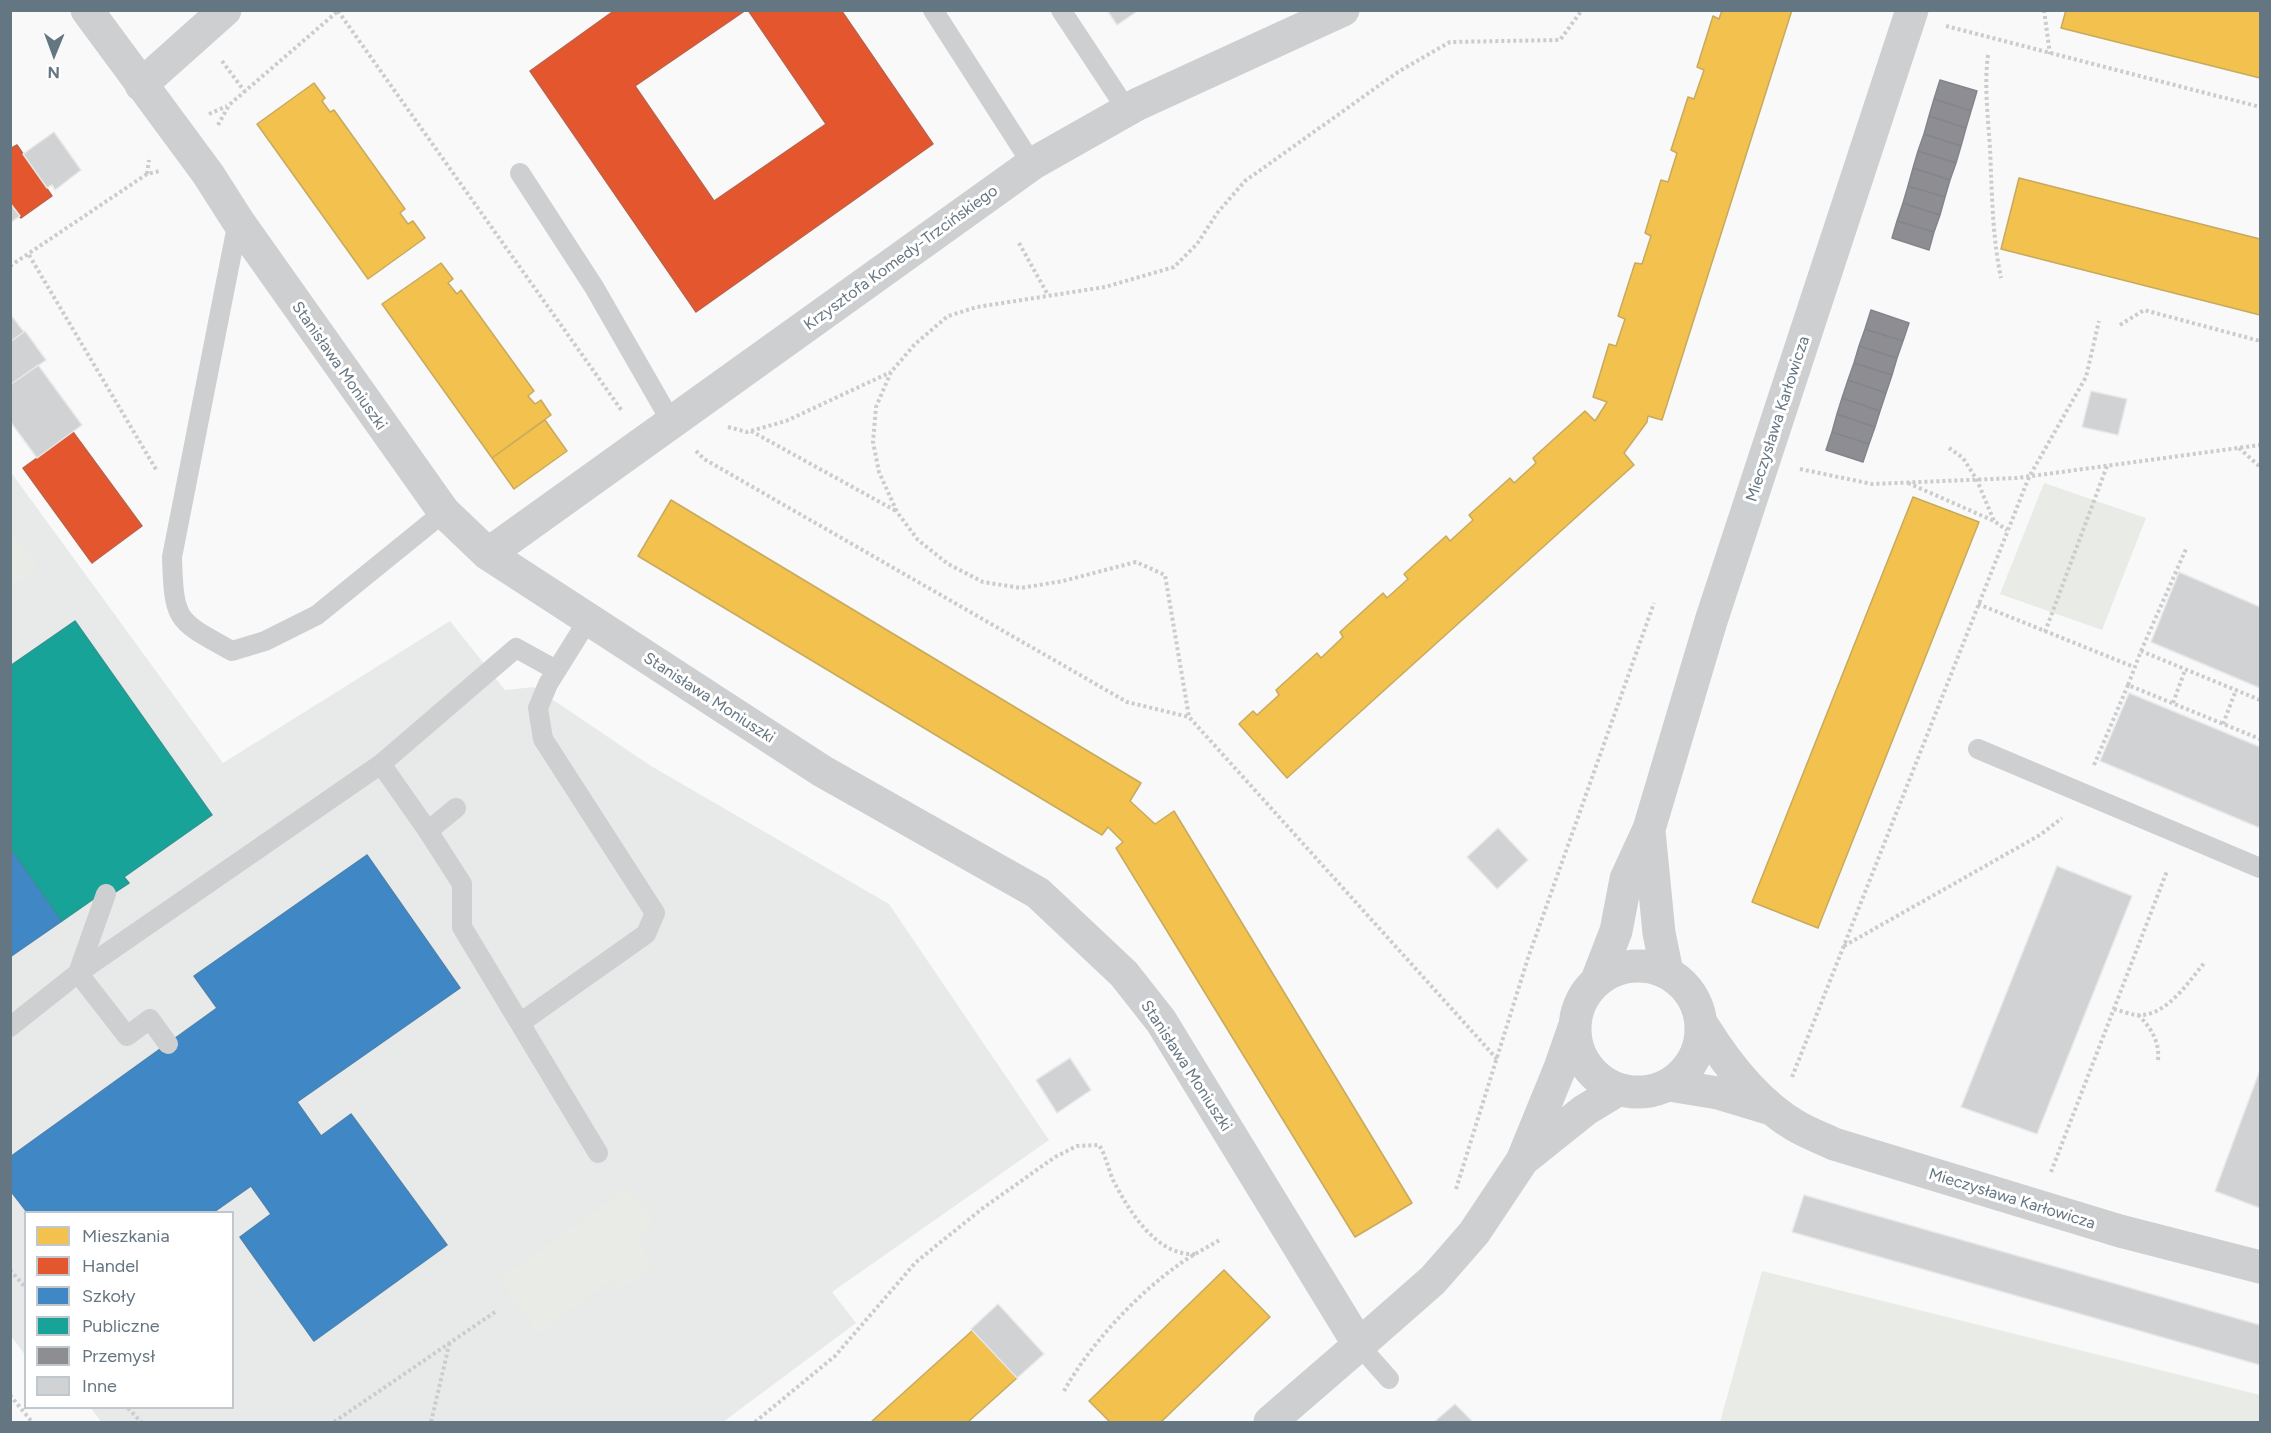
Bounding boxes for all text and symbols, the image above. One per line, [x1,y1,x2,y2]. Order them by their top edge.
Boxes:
north arrow [24,24,84,84]
text: N [47,63,60,82]
street label: Krzysztofa Komedy-Trzcińskiego [800,181,1002,335]
street label: Stanisława Moniuszki [287,298,391,434]
street label: Mieczysława Karłowicza [1742,334,1814,504]
street label: Stanisława Moniuszki [640,648,778,748]
street label: Stanisława Moniuszki [1136,997,1236,1135]
street label: Mieczysława Karłowicza [1926,1165,2098,1233]
legend [24,1211,234,1409]
text: Mieszkania [82,1225,170,1247]
text: Handel [82,1255,139,1277]
text: Szkoły [82,1285,135,1307]
text: Publiczne [82,1315,160,1337]
text: Przemysł [82,1345,155,1367]
text: Inne [82,1375,117,1397]

